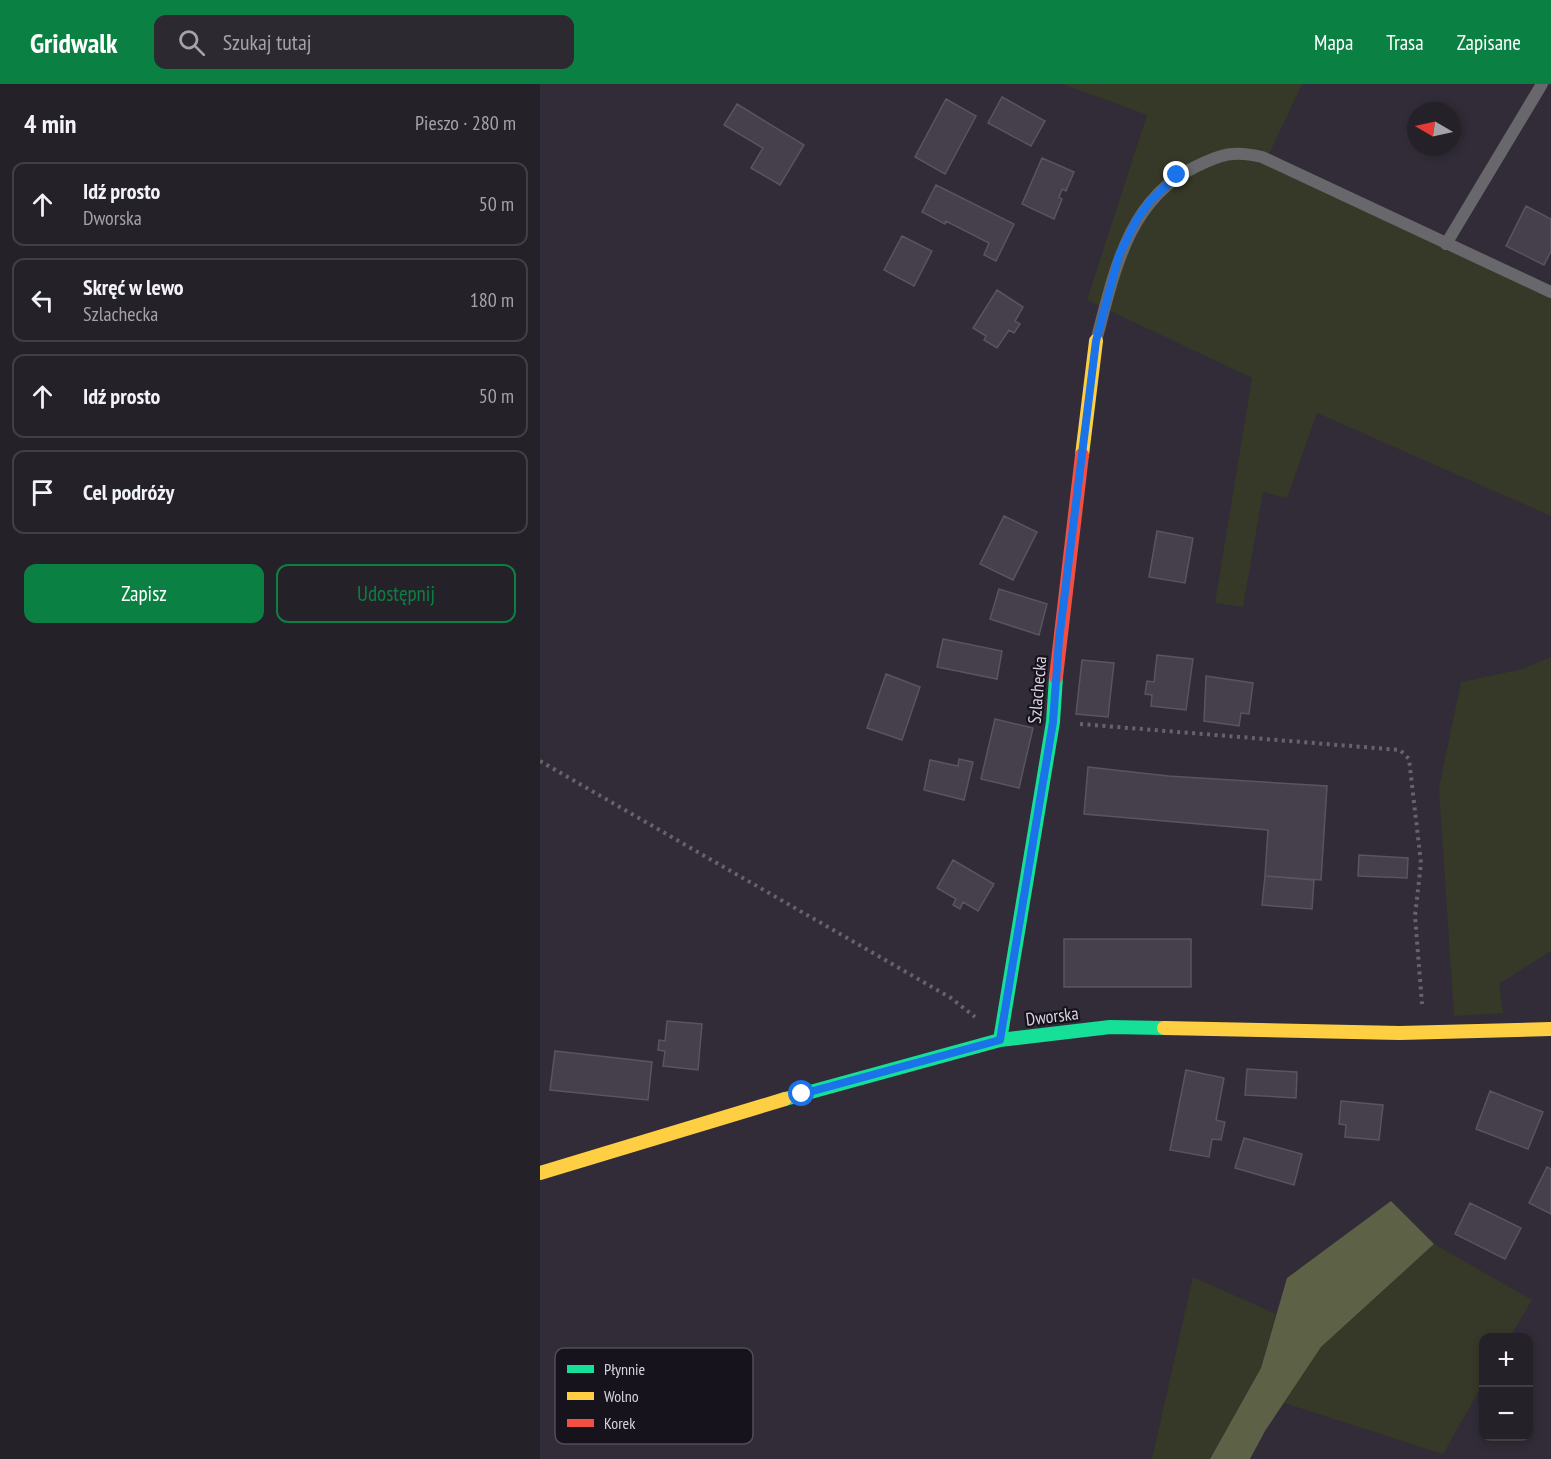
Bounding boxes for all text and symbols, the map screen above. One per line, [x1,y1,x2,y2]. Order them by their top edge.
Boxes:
search box [154,15,574,69]
text: Gridwalk [30,24,118,61]
icon: search [175,26,208,59]
text: Szukaj tutaj [223,28,311,56]
text: Mapa [1314,29,1353,56]
text: Trasa [1386,29,1424,56]
text: Zapisane [1457,29,1521,56]
north arrow [1407,102,1461,156]
text: 4 min [24,107,77,140]
text: Pieszo · 280 m [415,110,516,136]
route end [1163,161,1189,187]
text: Idź prosto [83,177,160,205]
icon: ahead [26,188,59,221]
text: 50 m [479,191,514,217]
text: Dworska [83,205,142,231]
text: Skręć w lewo [83,273,184,301]
icon: left [26,284,59,317]
text: 180 m [470,287,514,313]
text: Szlachecka [83,301,158,327]
icon: ahead [26,380,59,413]
text: Idź prosto [83,382,160,410]
text: 50 m [479,383,514,409]
icon: arrive [26,476,59,509]
text: Cel podróży [83,478,174,506]
button: Zapisz [24,564,264,623]
button: Udostępnij [276,564,516,623]
street label: Szlachecka [1023,655,1051,725]
street label: Dworska [1024,1001,1080,1031]
route start [788,1080,814,1106]
map controls [1479,1333,1533,1441]
button: + [1479,1333,1533,1387]
legend [555,1348,753,1444]
text: Płynnie [604,1359,645,1379]
text: Wolno [604,1386,639,1406]
button: − [1479,1387,1533,1441]
text: Korek [604,1413,636,1433]

